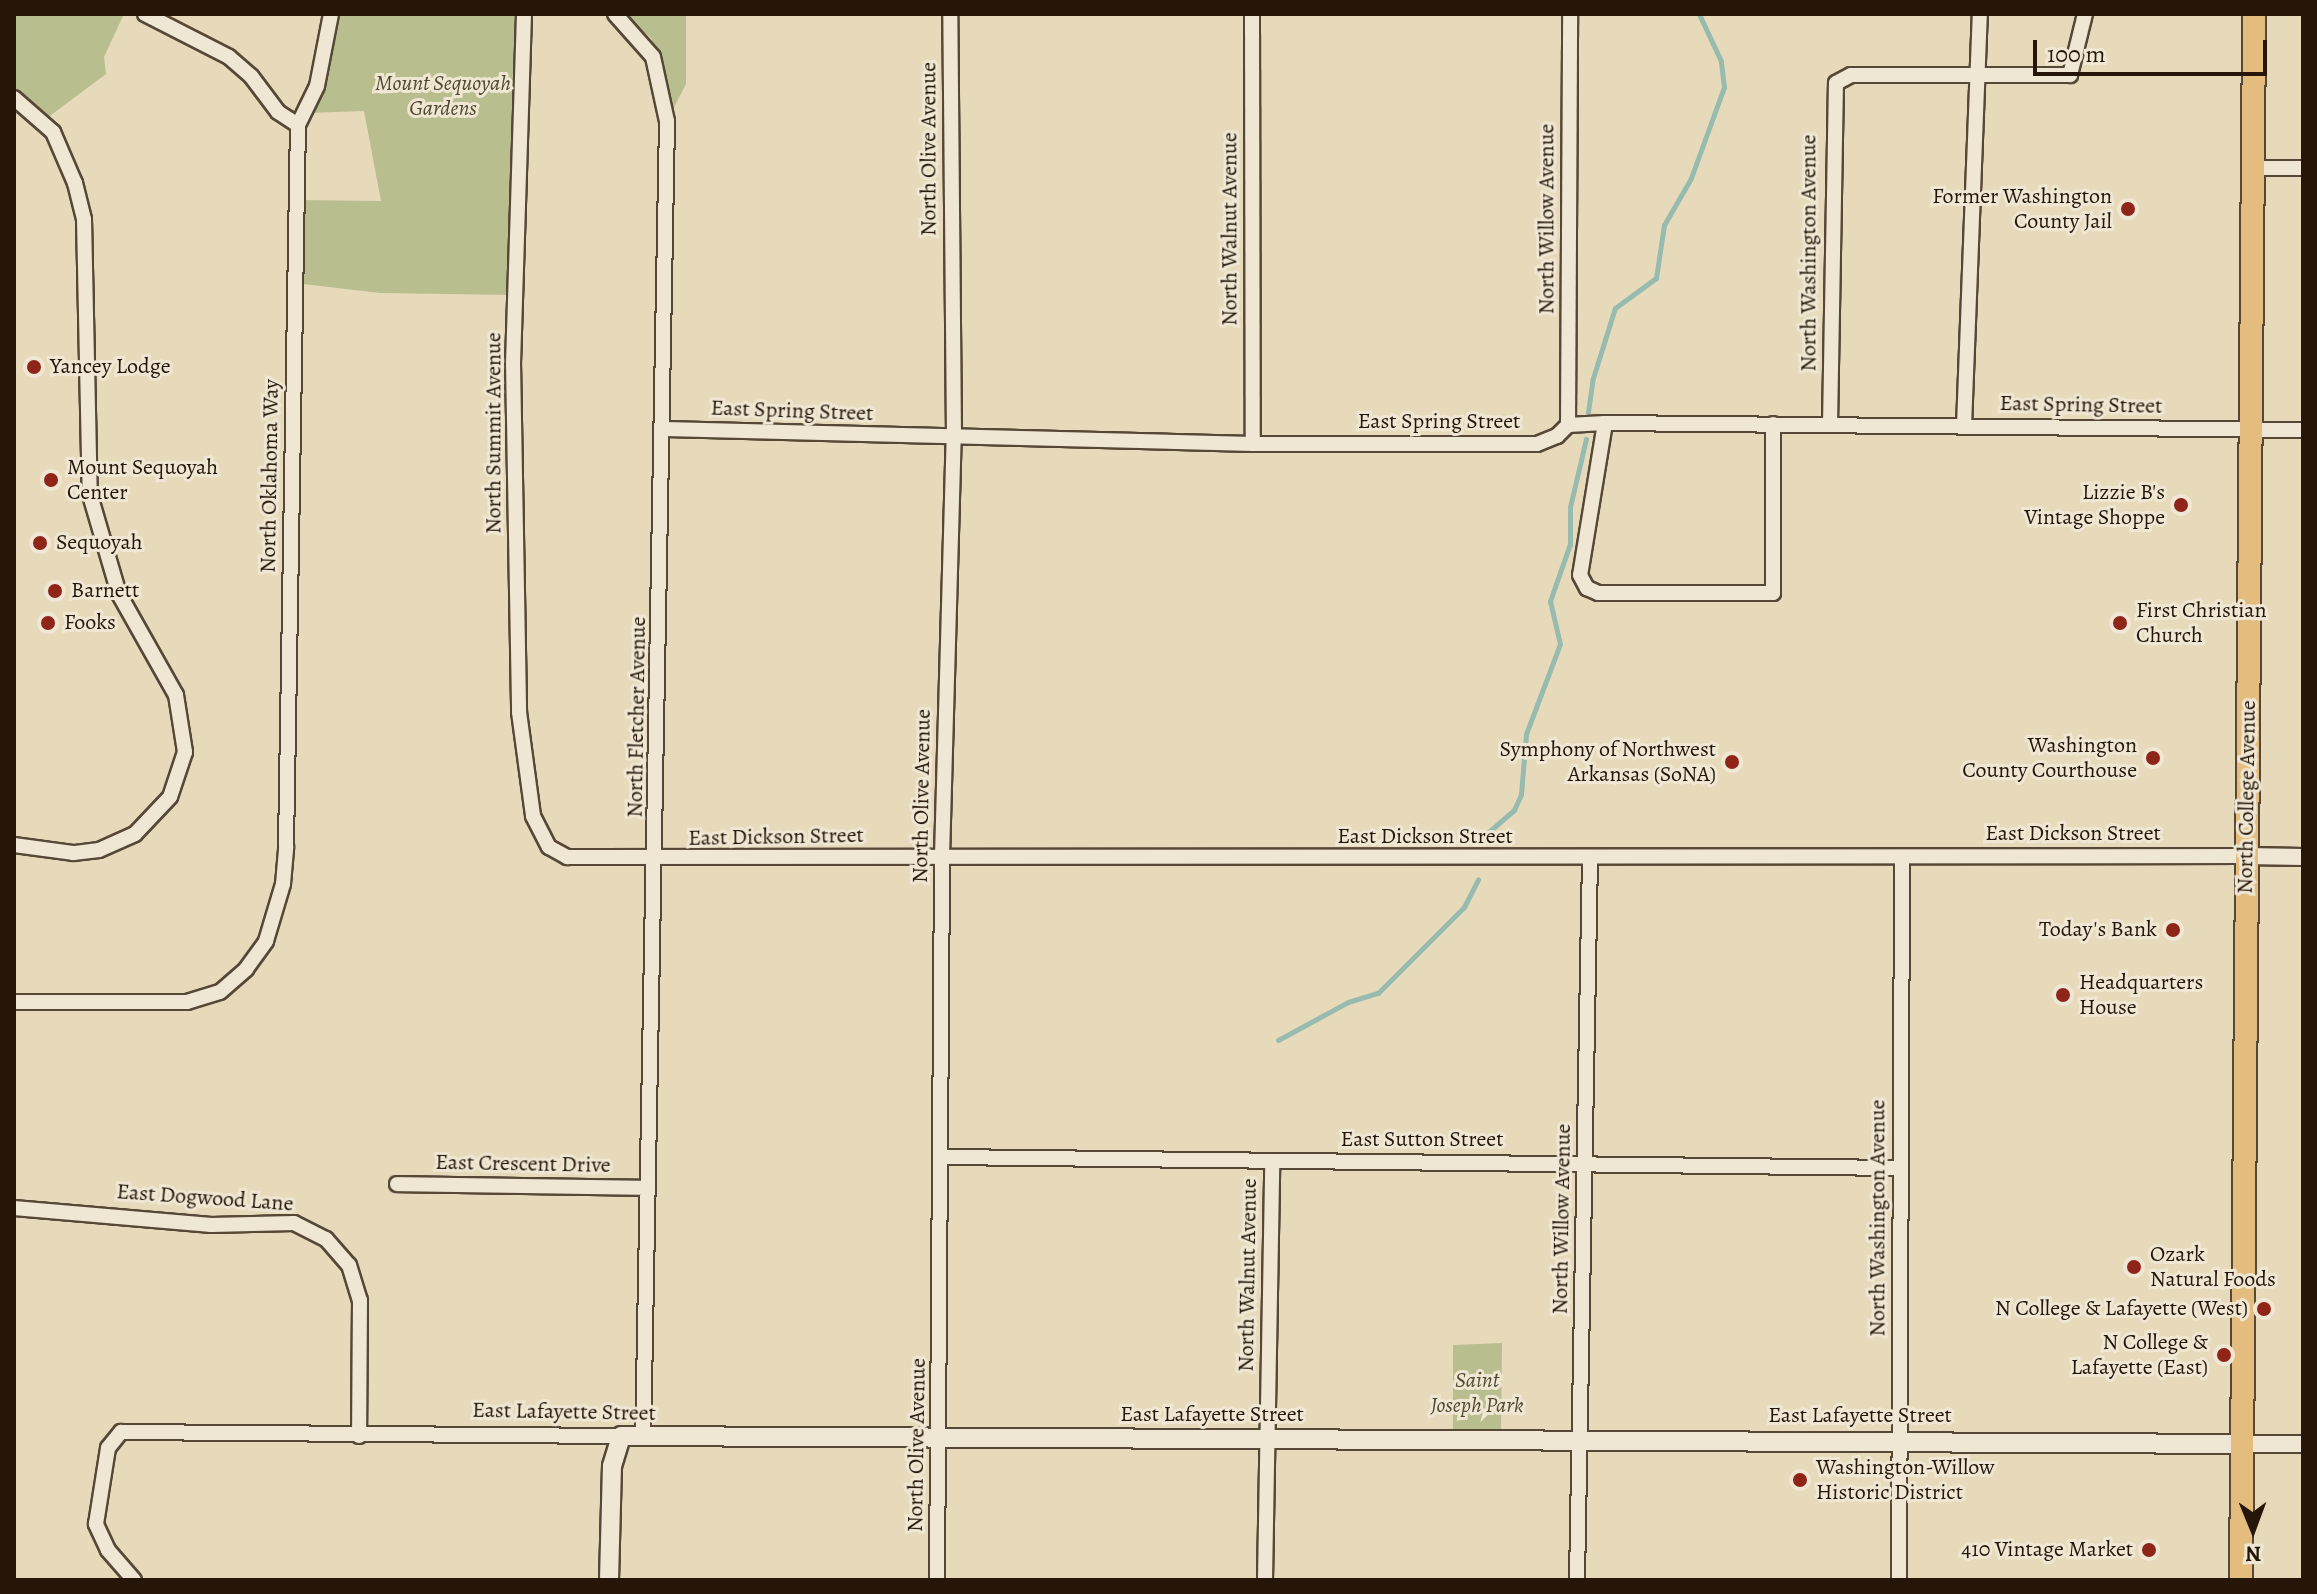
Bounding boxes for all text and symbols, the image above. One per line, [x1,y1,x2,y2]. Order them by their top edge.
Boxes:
scale bar [2037,24,2271,74]
text: 100 m [2047,38,2106,70]
street label: North Olive Avenue [916,62,942,236]
park label: Mount Sequoyah Gardens [375,70,511,122]
street label: North Willow Avenue [1534,124,1560,314]
street label: North Walnut Avenue [1217,132,1243,326]
street label: North Washington Avenue [1796,134,1822,372]
place label: Former Washington County Jail [1932,183,2112,234]
marker: Former Washington County Jail [2119,200,2137,218]
street label: North Summit Avenue [481,332,507,534]
place label: Yancey Lodge [50,354,171,380]
marker: Yancey Lodge [25,358,43,376]
street label: North Oklahoma Way [255,379,285,573]
street label: East Spring Street [1999,390,2163,420]
street label: East Spring Street [710,395,874,427]
street label: East Spring Street [1358,409,1520,435]
place label: Mount Sequoyah Center [67,454,218,506]
marker: Mount Sequoyah Center [42,471,60,489]
place label: Lizzie B's Vintage Shoppe [2024,479,2165,530]
marker: Lizzie B's Vintage Shoppe [2172,496,2190,514]
place label: Sequoyah [56,530,142,556]
marker: Sequoyah [31,534,49,552]
place label: Barnett [71,578,139,604]
marker: Barnett [46,582,64,600]
place label: First Christian Church [2136,597,2267,648]
place label: Fooks [64,610,116,636]
marker: Fooks [39,614,57,632]
marker: First Christian Church [2111,614,2129,632]
street label: North Fletcher Avenue [622,616,652,818]
street label: North College Avenue [2232,700,2262,894]
street label: North Olive Avenue [907,709,937,883]
place label: Washington County Courthouse [1962,732,2137,784]
place label: Symphony of Northwest Arkansas (SoNA) [1499,736,1716,788]
marker: Washington County Courthouse [2144,749,2162,767]
marker: Symphony of Northwest Arkansas (SoNA) [1723,753,1741,771]
street label: East Dickson Street [1985,821,2161,847]
street label: East Dickson Street [688,822,864,852]
street label: East Dickson Street [1337,824,1513,850]
place label: Today's Bank [2039,917,2157,943]
marker: Today's Bank [2164,921,2182,939]
place label: Headquarters House [2079,969,2203,1020]
marker: Headquarters House [2054,986,2072,1004]
street label: North Washington Avenue [1865,1099,1891,1337]
street label: North Willow Avenue [1547,1123,1577,1315]
street label: East Sutton Street [1341,1127,1503,1153]
street label: East Crescent Drive [435,1149,611,1179]
street label: North Walnut Avenue [1233,1178,1263,1372]
street label: East Dogwood Lane [116,1179,294,1217]
place label: Ozark Natural Foods [2150,1241,2276,1292]
marker: Ozark Natural Foods [2125,1258,2143,1276]
place label: N College & Lafayette (West) [1995,1296,2248,1322]
marker: N College & Lafayette (West) [2255,1300,2273,1318]
place label: N College & Lafayette (East) [2071,1329,2208,1380]
marker: N College & Lafayette (East) [2215,1346,2233,1364]
street label: North Olive Avenue [902,1358,932,1532]
park label: Saint Joseph Park [1430,1367,1524,1418]
street label: East Lafayette Street [472,1397,656,1427]
street label: East Lafayette Street [1120,1402,1304,1428]
street label: East Lafayette Street [1768,1403,1952,1429]
place label: Washington-Willow Historic District [1816,1454,1994,1506]
marker: Washington-Willow Historic District [1791,1471,1809,1489]
north arrow [2213,1490,2293,1570]
place label: 410 Vintage Market [1961,1537,2133,1563]
text: N [2245,1539,2262,1569]
marker: 410 Vintage Market [2140,1541,2158,1559]

